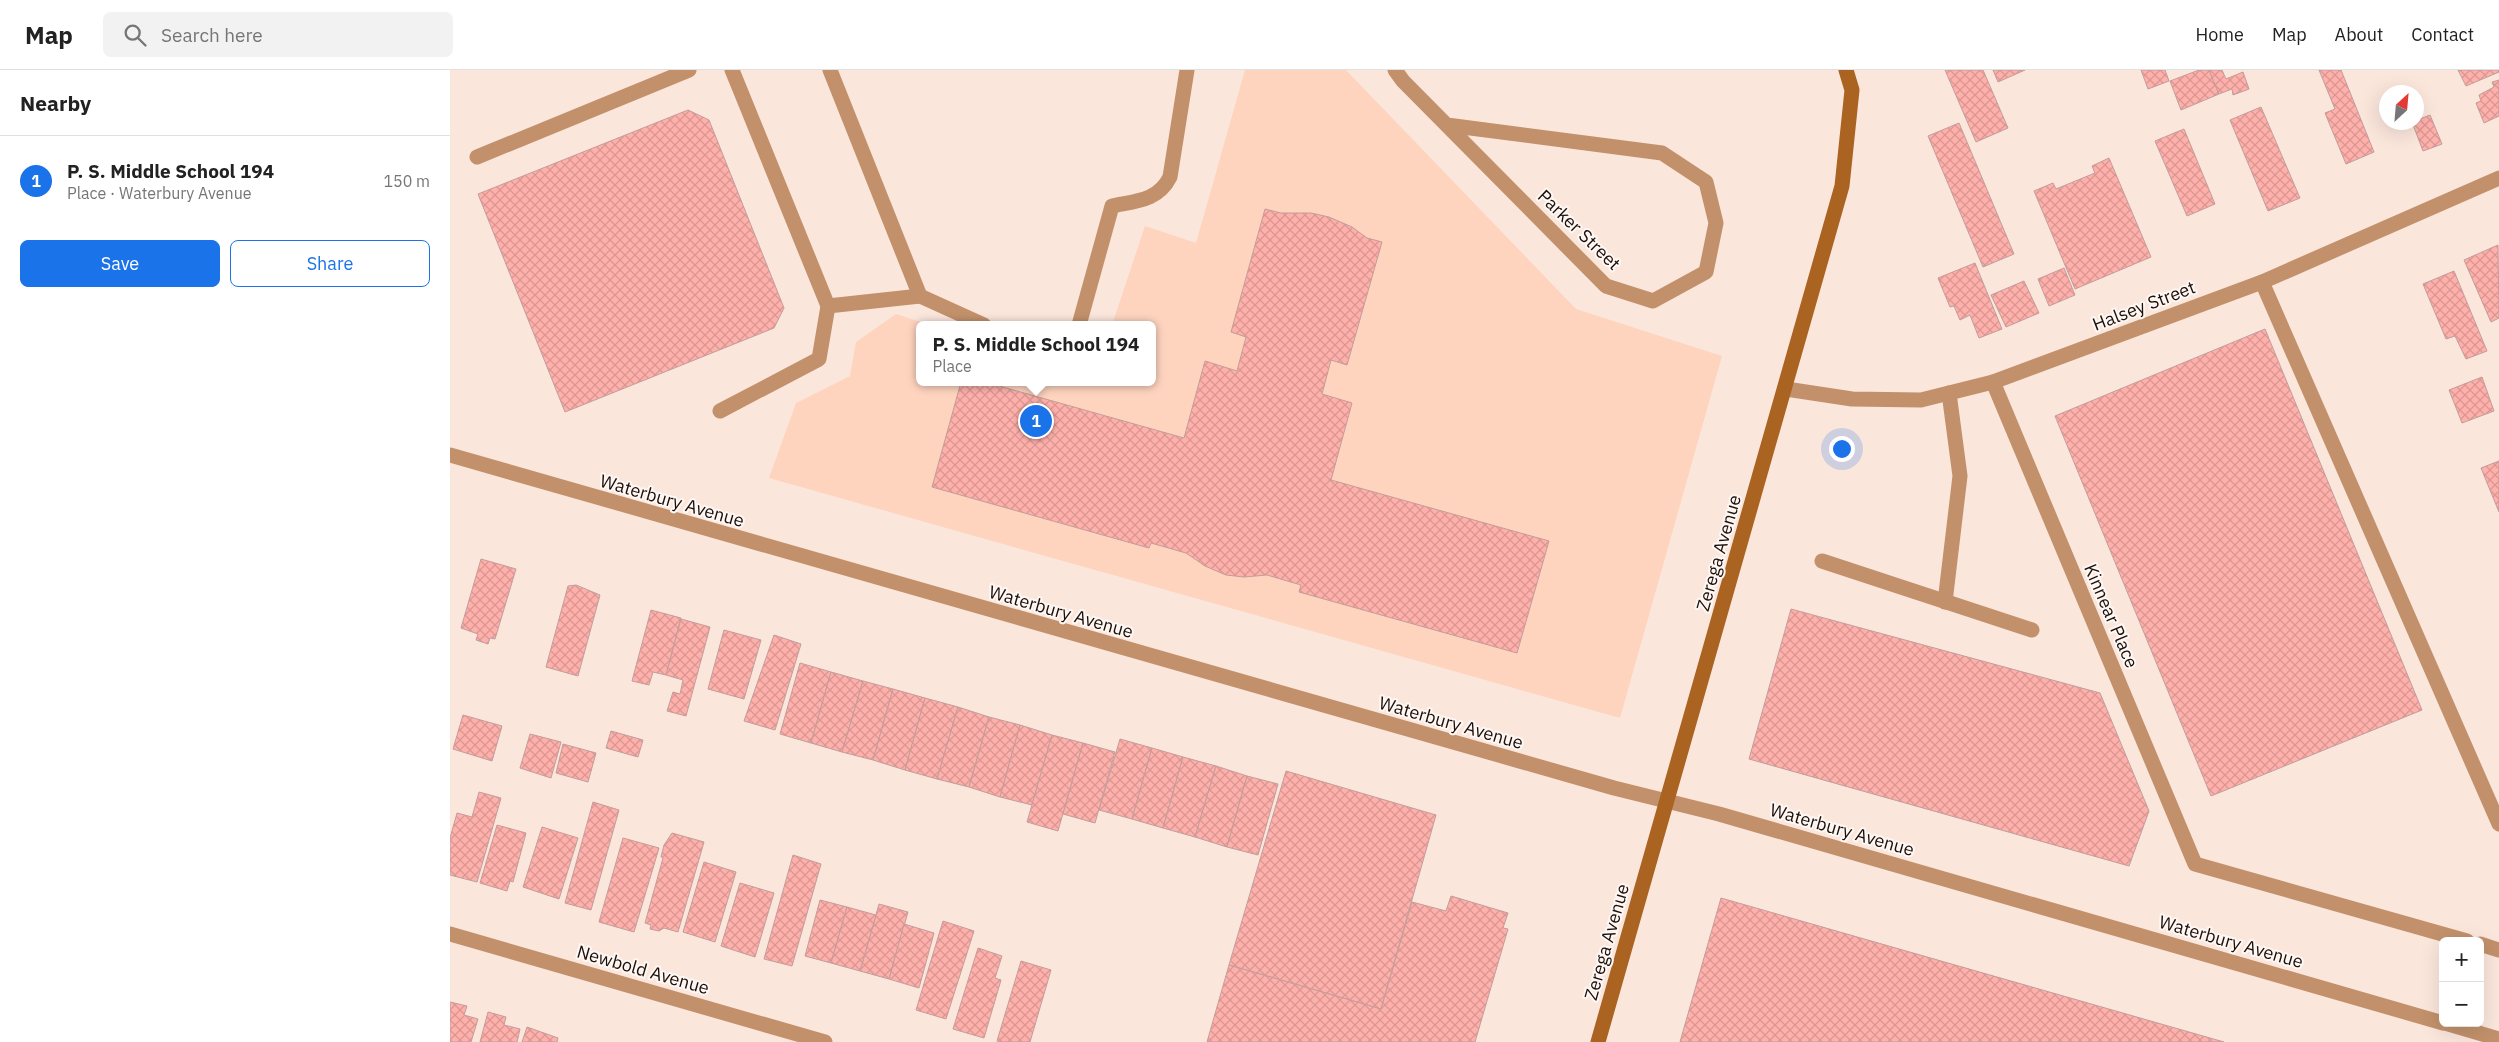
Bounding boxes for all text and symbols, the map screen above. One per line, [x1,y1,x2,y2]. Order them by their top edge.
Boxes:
search box [103,12,453,57]
text: Map [25,19,73,51]
icon: search [121,21,149,49]
text: Search here [161,23,263,47]
text: Home [2196,23,2244,46]
text: Map [2272,23,2307,46]
text: About [2335,23,2383,46]
text: Contact [2411,23,2474,46]
north arrow [2379,85,2424,130]
text: Nearby [20,89,91,117]
text: P. S. Middle School 194 [67,159,274,183]
text: 1 [31,171,41,191]
text: 150 m [383,171,430,191]
text: Place · Waterbury Avenue [67,183,252,203]
street label: Parker Street [1533,184,1626,275]
button: Save [20,240,220,287]
button: Share [230,240,430,287]
street label: Halsey Street [2089,275,2199,336]
popup [916,321,1156,386]
text: P. S. Middle School 194 [932,332,1140,356]
text: Place [932,356,972,376]
pin: 1 [1020,402,1052,440]
your location [1829,436,1855,462]
street label: Waterbury Avenue [597,469,747,532]
street label: Zerega Avenue [1691,492,1746,614]
street label: Kinnear Place [2079,560,2144,671]
street label: Waterbury Avenue [986,580,1136,643]
street label: Waterbury Avenue [1376,691,1526,754]
street label: Waterbury Avenue [1767,798,1917,861]
street label: Zerega Avenue [1579,881,1634,1003]
street label: Waterbury Avenue [2156,910,2306,973]
map controls [2439,937,2484,1027]
button: + [2439,937,2484,982]
street label: Newbold Avenue [574,940,712,999]
button: − [2439,982,2484,1027]

